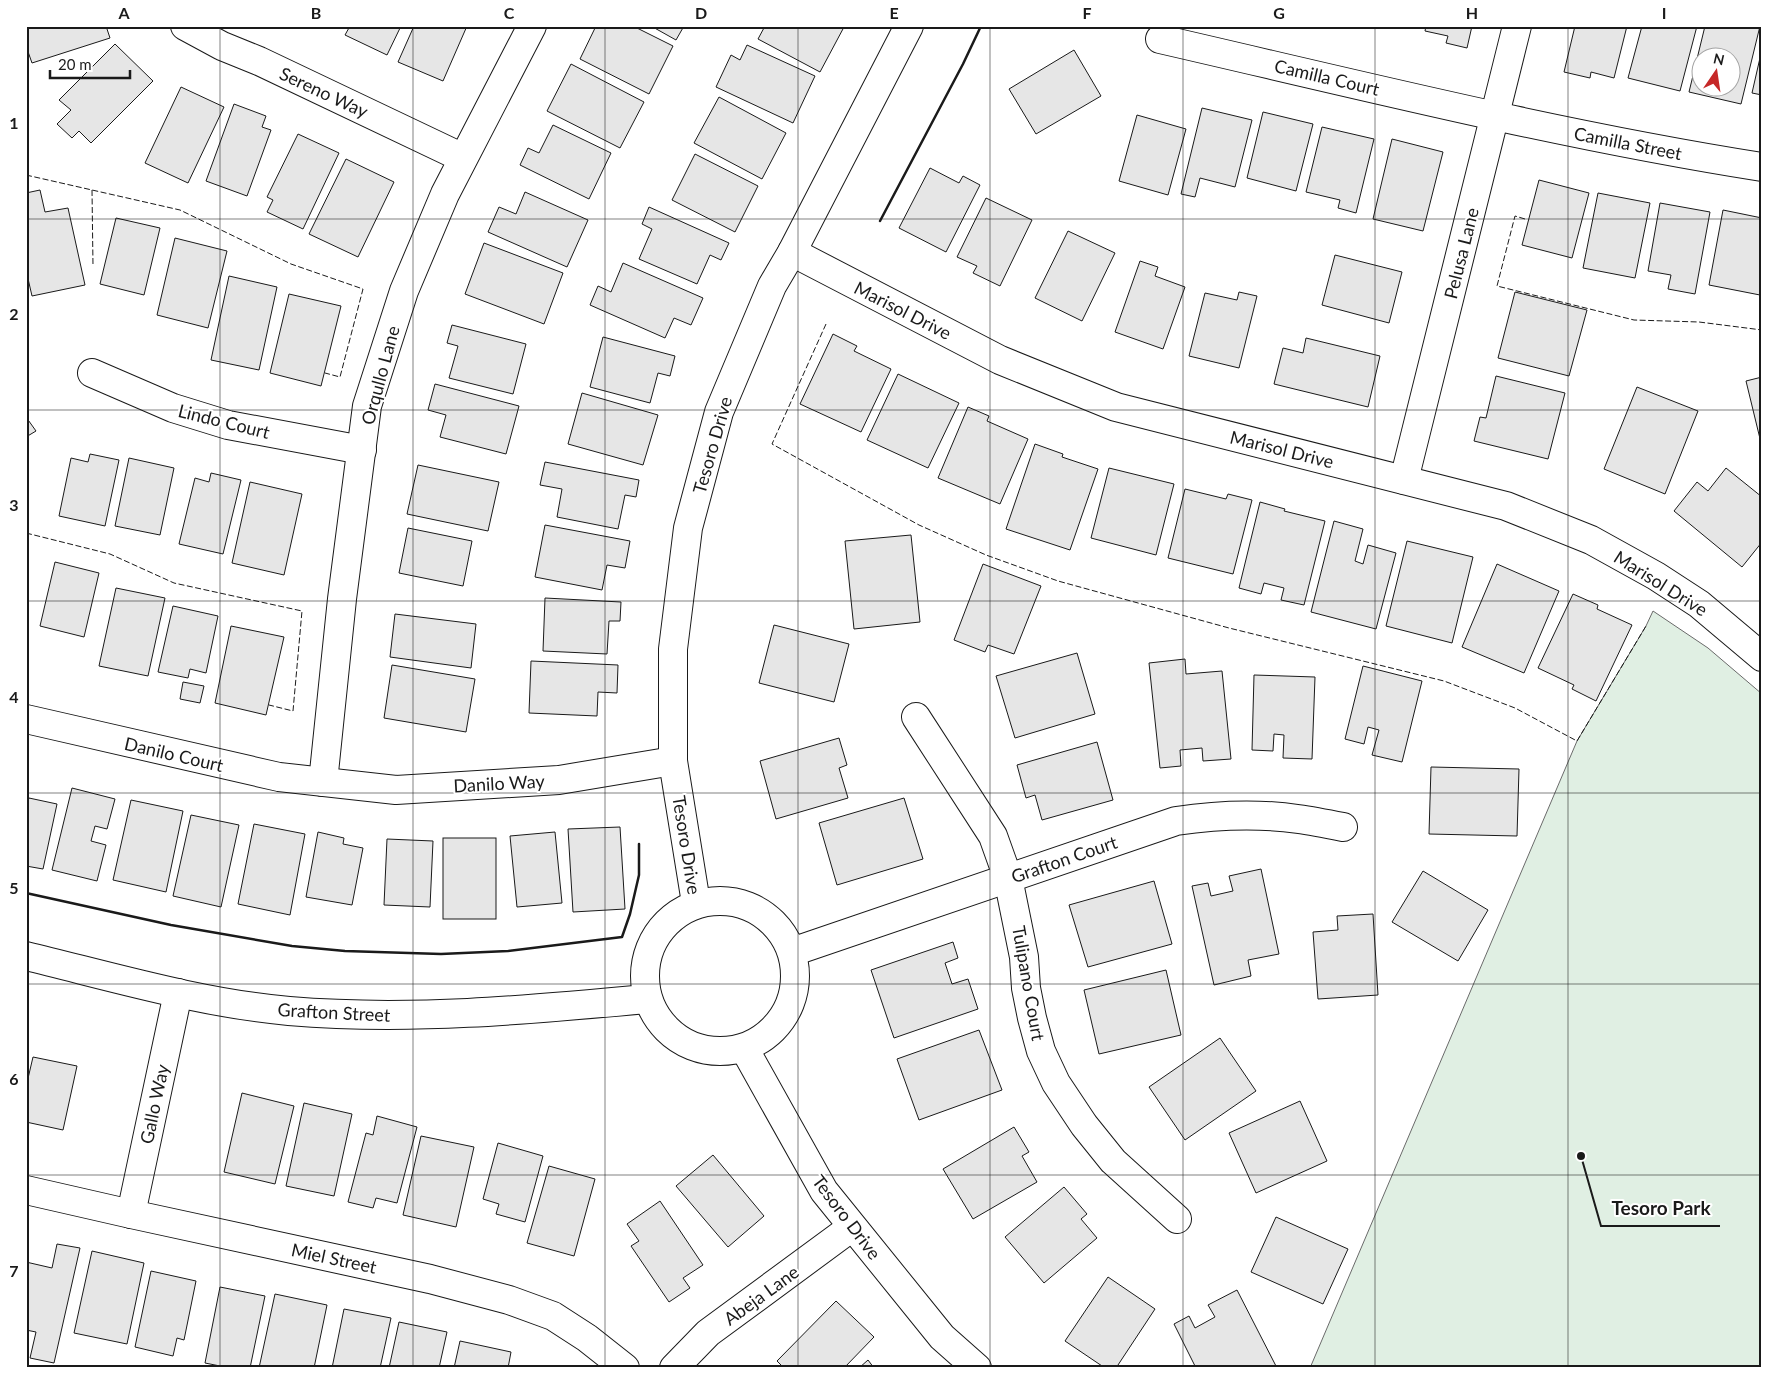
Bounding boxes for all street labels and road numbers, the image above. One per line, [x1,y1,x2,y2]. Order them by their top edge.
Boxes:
street label: Camilla Court [1272,54,1382,100]
street label: Sereno Way [276,62,372,122]
street label: Camilla Street [1572,122,1684,164]
street label: Pelusa Lane [1439,205,1483,301]
street label: Marisol Drive [851,276,955,344]
street label: Orqullo Lane [356,323,404,427]
street label: Tesoro Drive [688,394,736,496]
street label: Lindo Court [176,399,273,443]
street label: Marisol Drive [1228,426,1336,472]
street label: Marisol Drive [1610,546,1712,620]
street label: Danilo Court [122,732,226,776]
street label: Danilo Way [453,770,546,796]
street label: Tesoro Drive [668,794,706,896]
street label: Grafton Court [1008,830,1120,887]
street label: Tulipano Court [1008,924,1050,1043]
street label: Grafton Street [277,998,391,1026]
street label: Gallo Way [135,1062,173,1146]
street label: Tesoro Drive [808,1171,886,1263]
street label: Miel Street [289,1238,379,1278]
street label: Abeja Lane [719,1260,803,1330]

